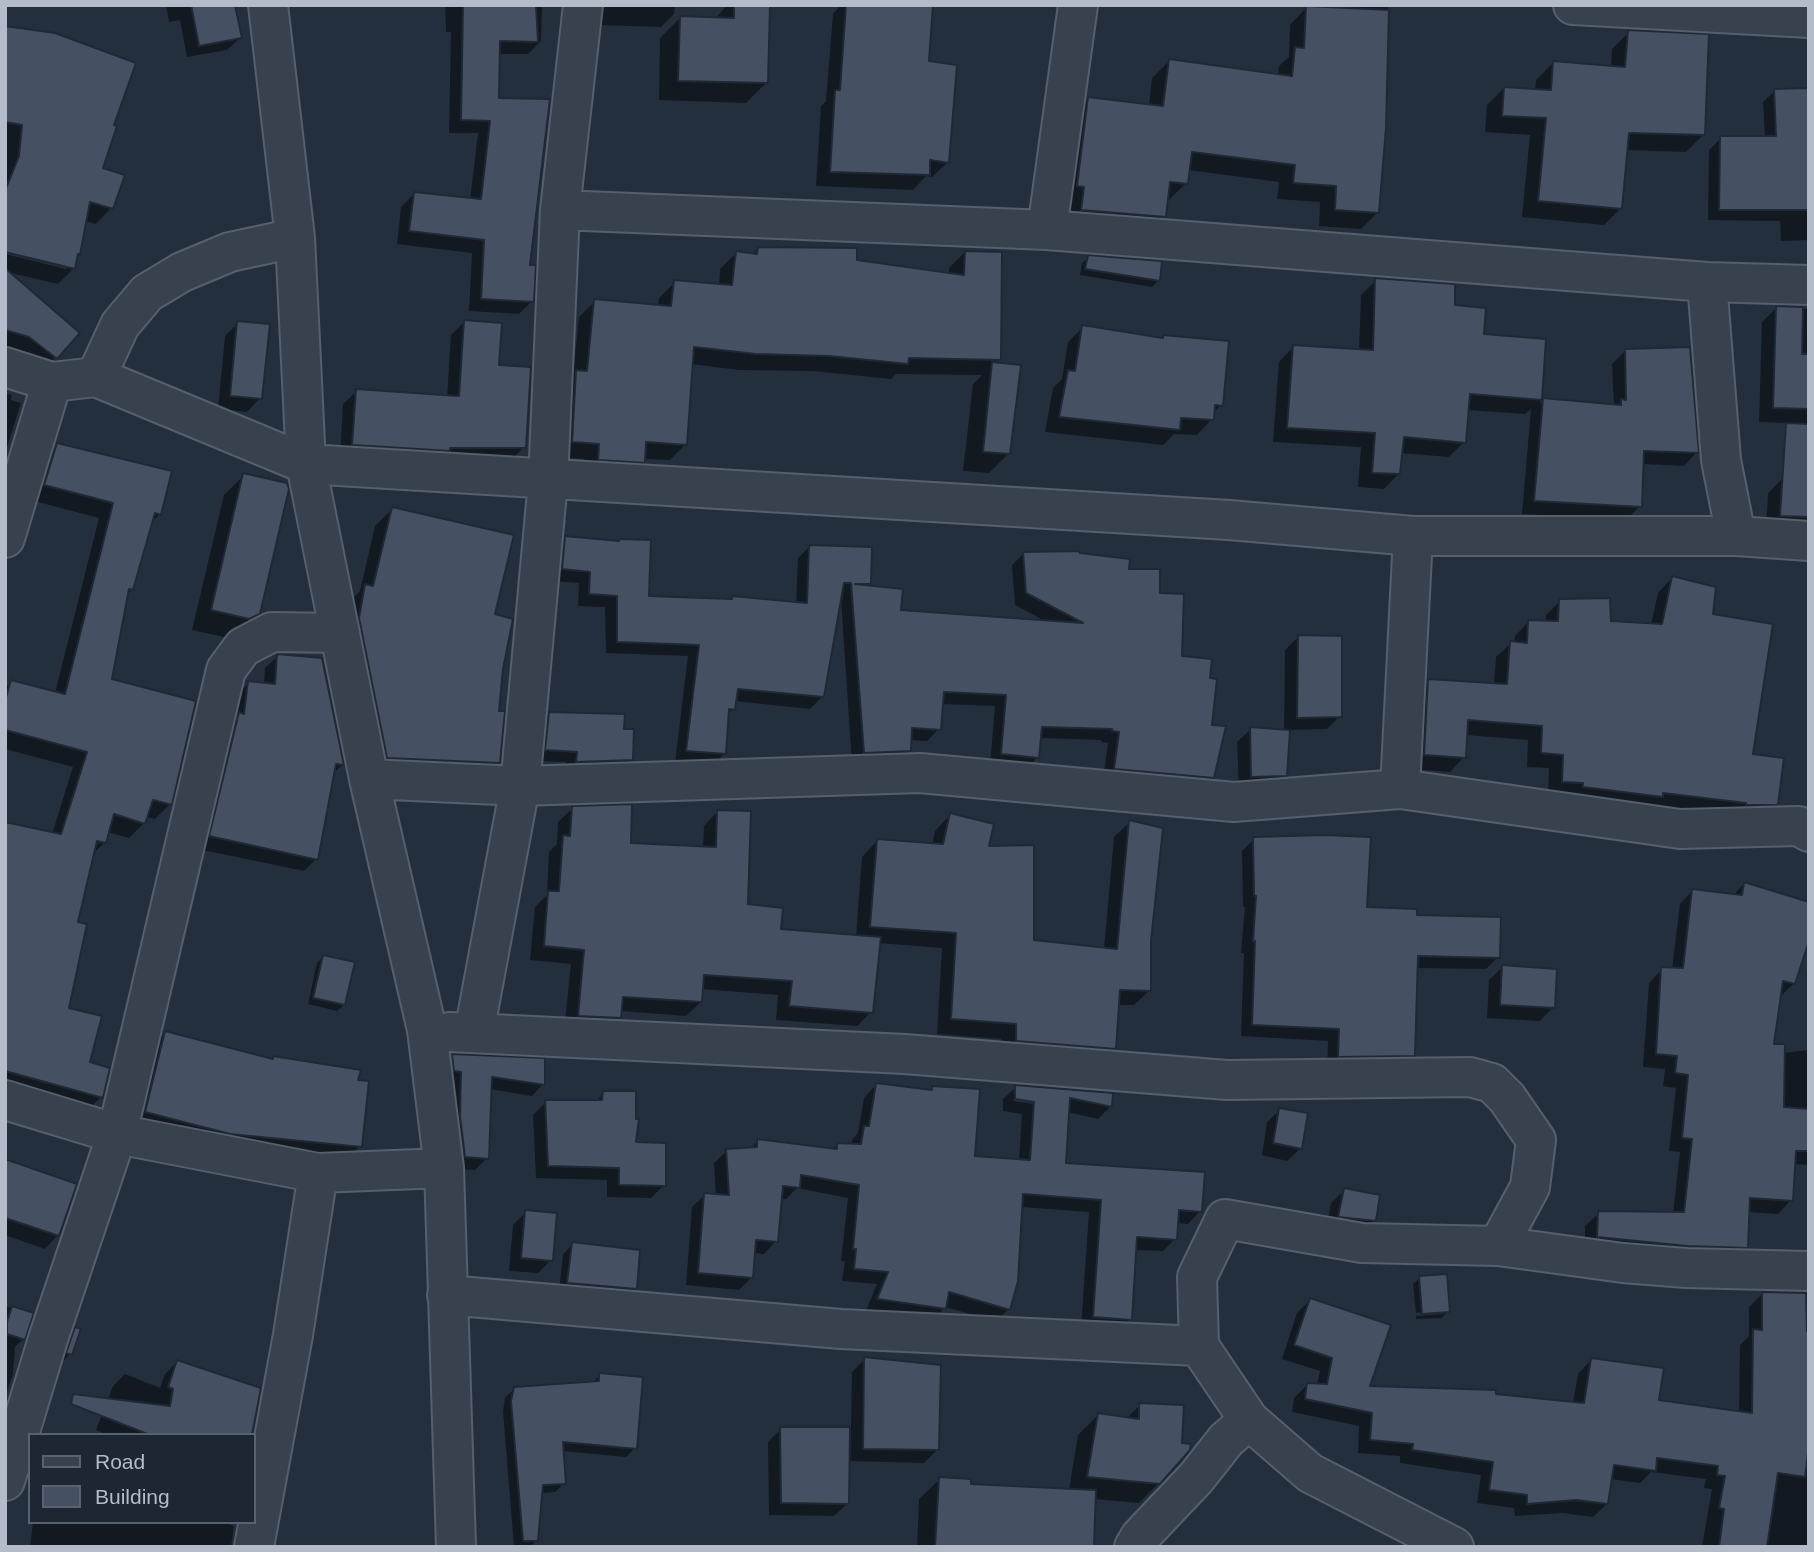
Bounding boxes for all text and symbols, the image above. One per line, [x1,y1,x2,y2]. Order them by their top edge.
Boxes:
legend [28,1433,256,1524]
text: Road [95,1450,145,1473]
text: Building [95,1485,170,1508]

